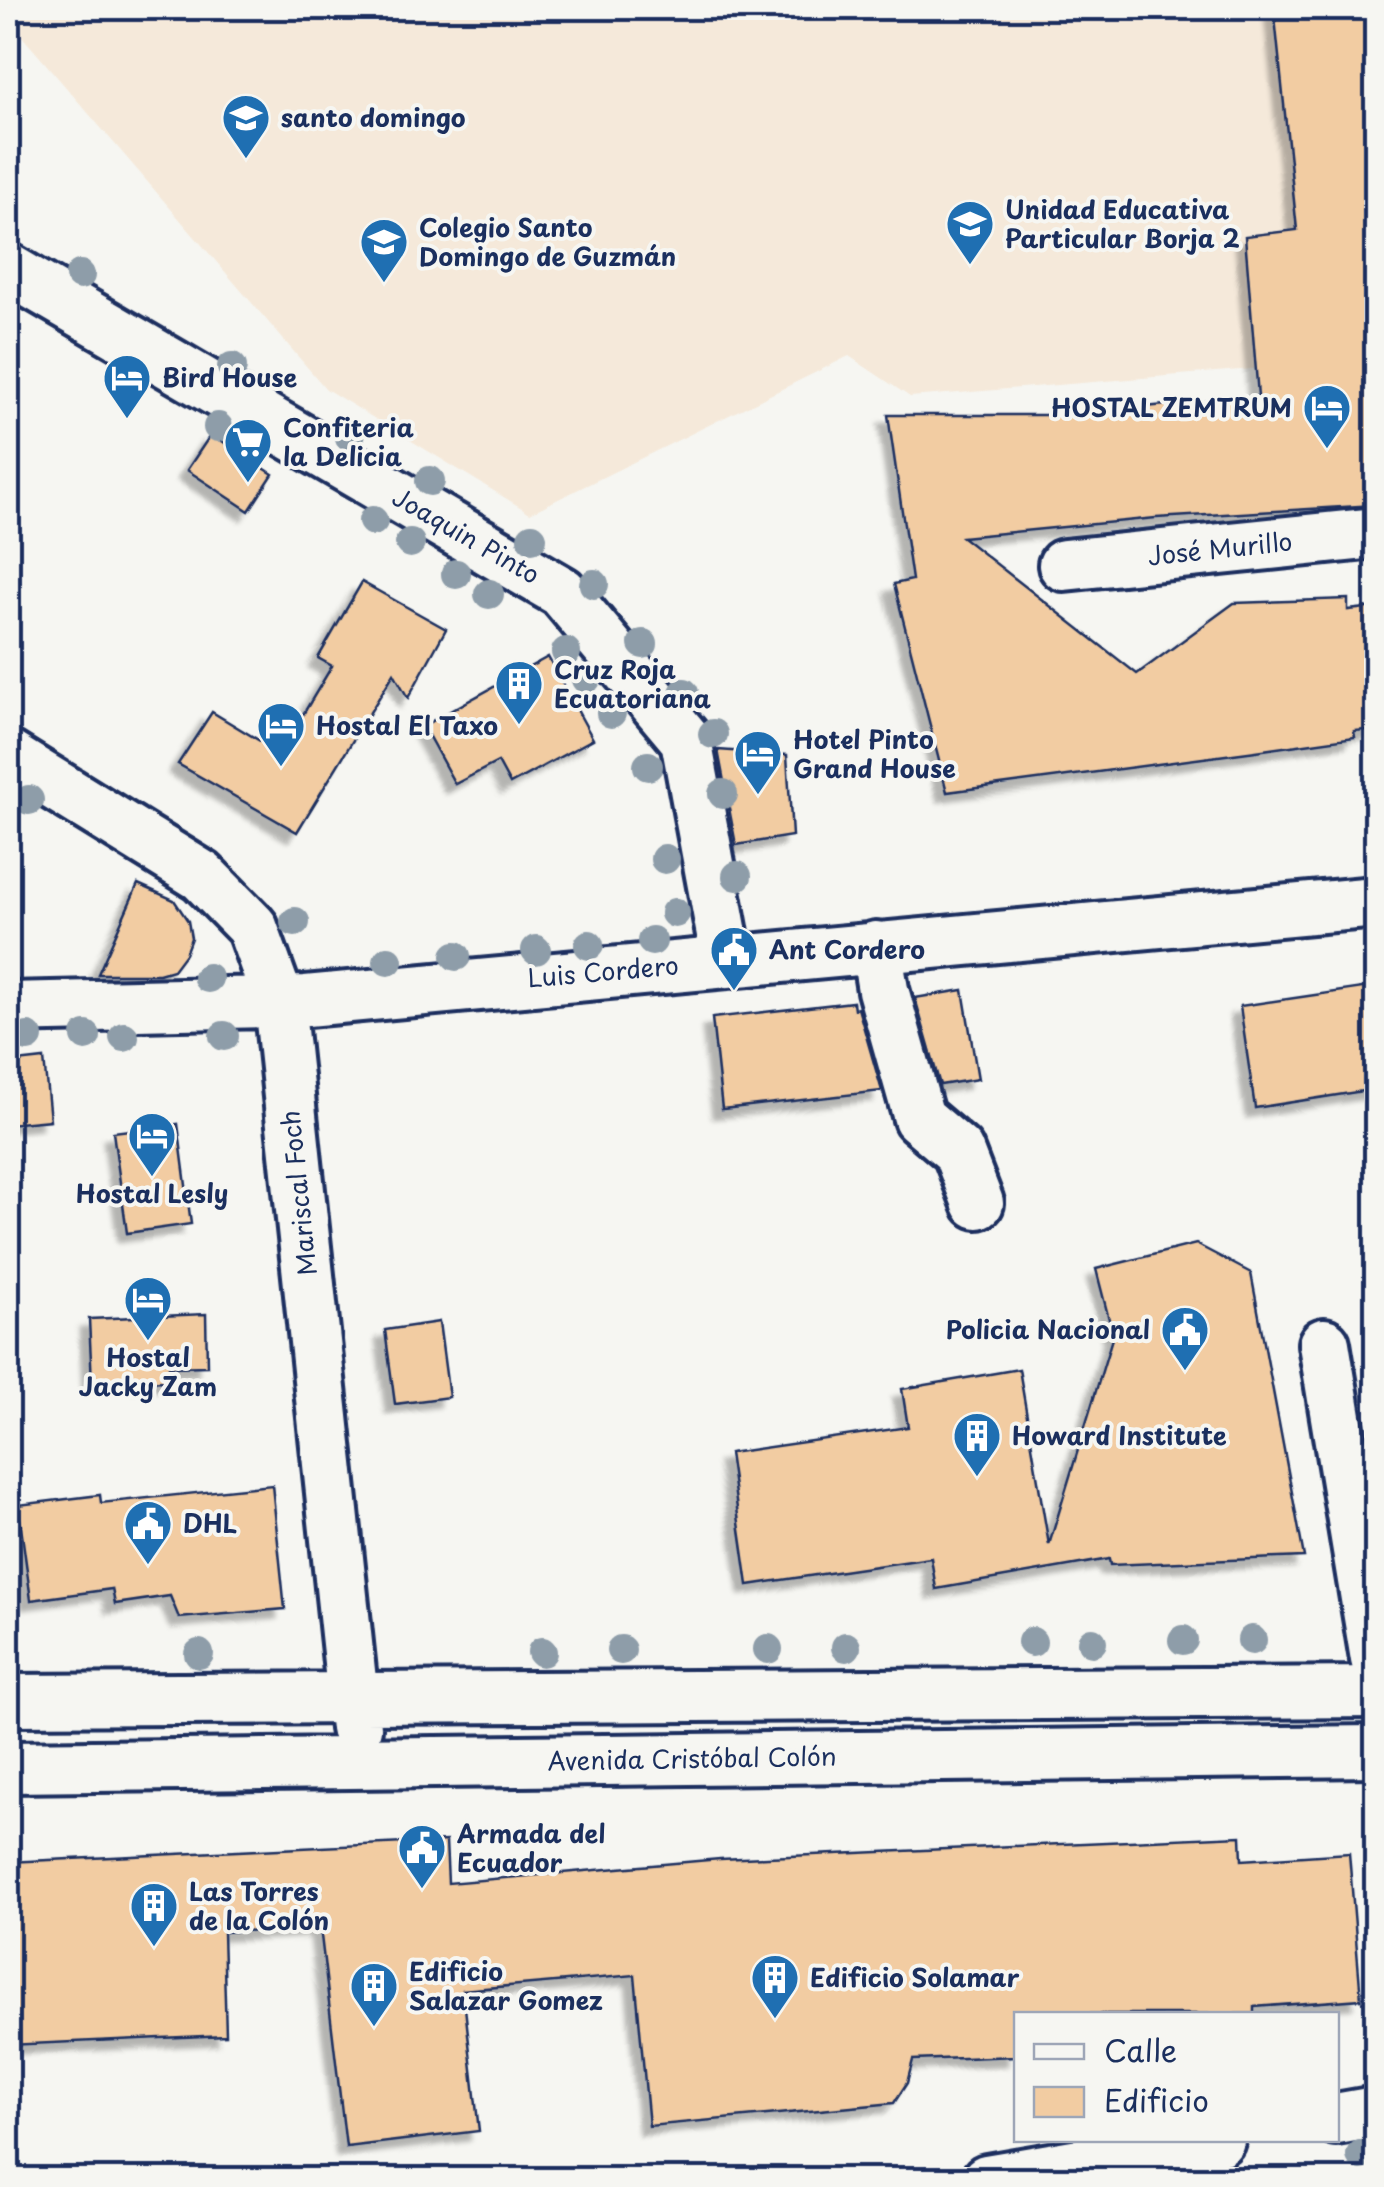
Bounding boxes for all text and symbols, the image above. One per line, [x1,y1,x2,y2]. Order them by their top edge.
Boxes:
school or university icon: santo domingo [220,92,272,160]
place label: santo domingo [281,98,466,136]
place label: Unidad Educativa Particular Borja 2 [1005,190,1240,257]
school or university icon: Unidad Educativa Particular Borja 2 [944,198,996,266]
place label: Colegio Santo Domingo de Guzmán [419,208,676,275]
school or university icon: Colegio Santo Domingo de Guzmán [358,216,410,284]
hotel icon: Bird House [101,352,153,420]
place label: Bird House [162,358,297,396]
hotel icon: HOSTAL ZEMTRUM [1301,382,1353,450]
place label: HOSTAL ZEMTRUM [1051,388,1292,426]
place label: Confiteria la Delicia [283,408,414,475]
supermarket icon: Confiteria la Delicia [222,416,274,484]
street label: Joaquin Pinto [386,478,547,593]
street label: José Murillo [1146,522,1294,574]
place label: Cruz Roja Ecuatoriana [554,650,711,717]
building icon: Cruz Roja Ecuatoriana [493,658,545,726]
hotel icon: Hostal El Taxo [255,700,307,768]
place label: Hostal El Taxo [316,706,498,744]
place label: Hotel Pinto Grand House [793,720,956,787]
hotel icon: Hotel Pinto Grand House [732,728,784,796]
public building icon: Ant Cordero [708,924,760,992]
place label: Ant Cordero [769,930,925,968]
street label: Luis Cordero [526,945,680,997]
street label: Mariscal Foch [270,1109,326,1278]
hotel icon: Hostal Lesly [126,1110,178,1178]
place label: Hostal Lesly [76,1174,228,1212]
hotel icon: Hostal Jacky Zam [122,1274,174,1342]
public building icon: Policia Nacional [1159,1304,1211,1372]
place label: Policia Nacional [946,1310,1150,1348]
place label: Hostal Jacky Zam [79,1338,217,1405]
building icon: Howard Institute [951,1410,1003,1478]
place label: Howard Institute [1012,1416,1227,1454]
public building icon: DHL [122,1498,174,1566]
place label: DHL [183,1504,237,1542]
street label: Avenida Cristóbal Colón [547,1736,837,1780]
place label: Armada del Ecuador [456,1814,605,1881]
public building icon: Armada del Ecuador [396,1822,448,1890]
place label: Las Torres de la Colón [189,1872,329,1939]
building icon: Las Torres de la Colón [128,1880,180,1948]
place label: Edificio Salazar Gomez [409,1952,603,2019]
building icon: Edificio Solamar [749,1952,801,2020]
place label: Edificio Solamar [810,1958,1019,1996]
building icon: Edificio Salazar Gomez [348,1960,400,2028]
legend [1014,2012,1339,2142]
text: Calle [1104,2027,1177,2072]
text: Edificio [1104,2077,1209,2122]

